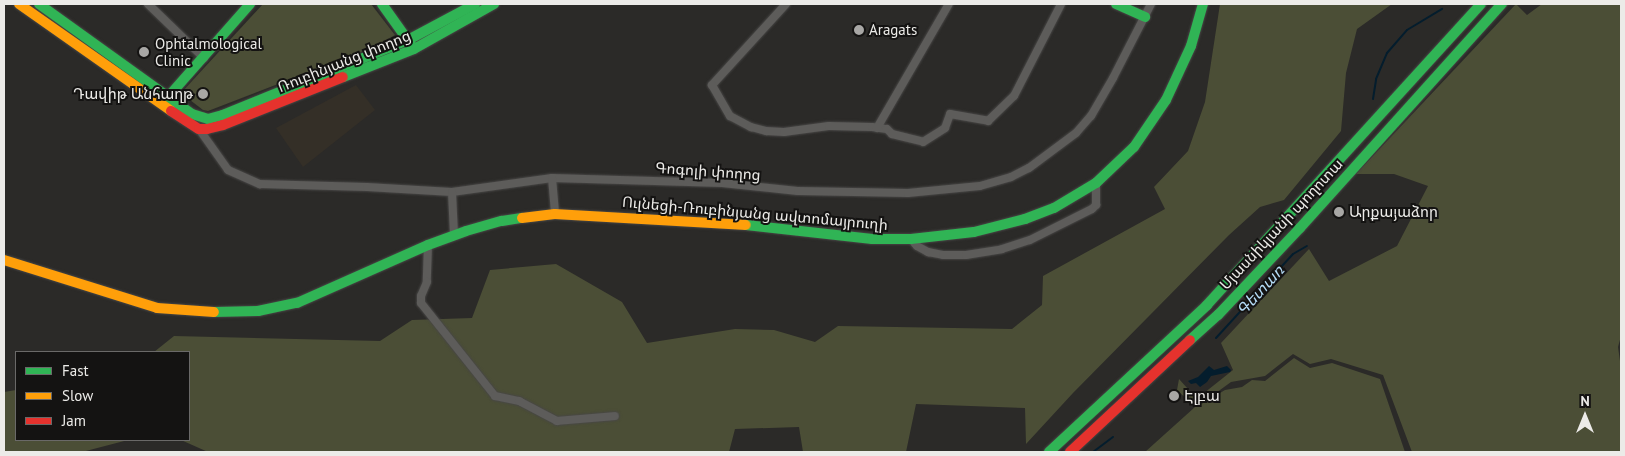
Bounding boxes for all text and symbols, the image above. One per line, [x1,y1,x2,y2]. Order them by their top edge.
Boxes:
place label: Aragats [869,21,917,39]
marker: Aragats [853,24,865,36]
street label: Ռուբինյանց փողոց [275,26,413,96]
place label: Ophtalmological Clinic [155,34,262,69]
marker: Ophtalmological Clinic [137,45,151,59]
place label: Դավիթ Անհաղթ [73,85,193,103]
marker: Դավիթ Անհաղթ [197,88,209,100]
street label: Մյասնիկյանի պողոտա [1216,155,1346,293]
street label: Գոգոլի փողոց [655,158,761,184]
street label: Ուլնեցի-Ռուբինյանց ավտոմայրուղի [621,192,889,234]
place label: Արքայաձոր [1349,203,1438,221]
marker: Արքայաձոր [1333,206,1345,218]
water label: Գետառ [1232,261,1288,319]
legend [15,351,190,441]
text: Fast [62,361,89,380]
text: Slow [62,386,93,405]
place label: Էլբա [1184,387,1220,405]
marker: Էլբա [1168,390,1180,402]
north arrow [1560,391,1610,441]
text: N [1580,392,1590,410]
text: Jam [62,411,86,430]

